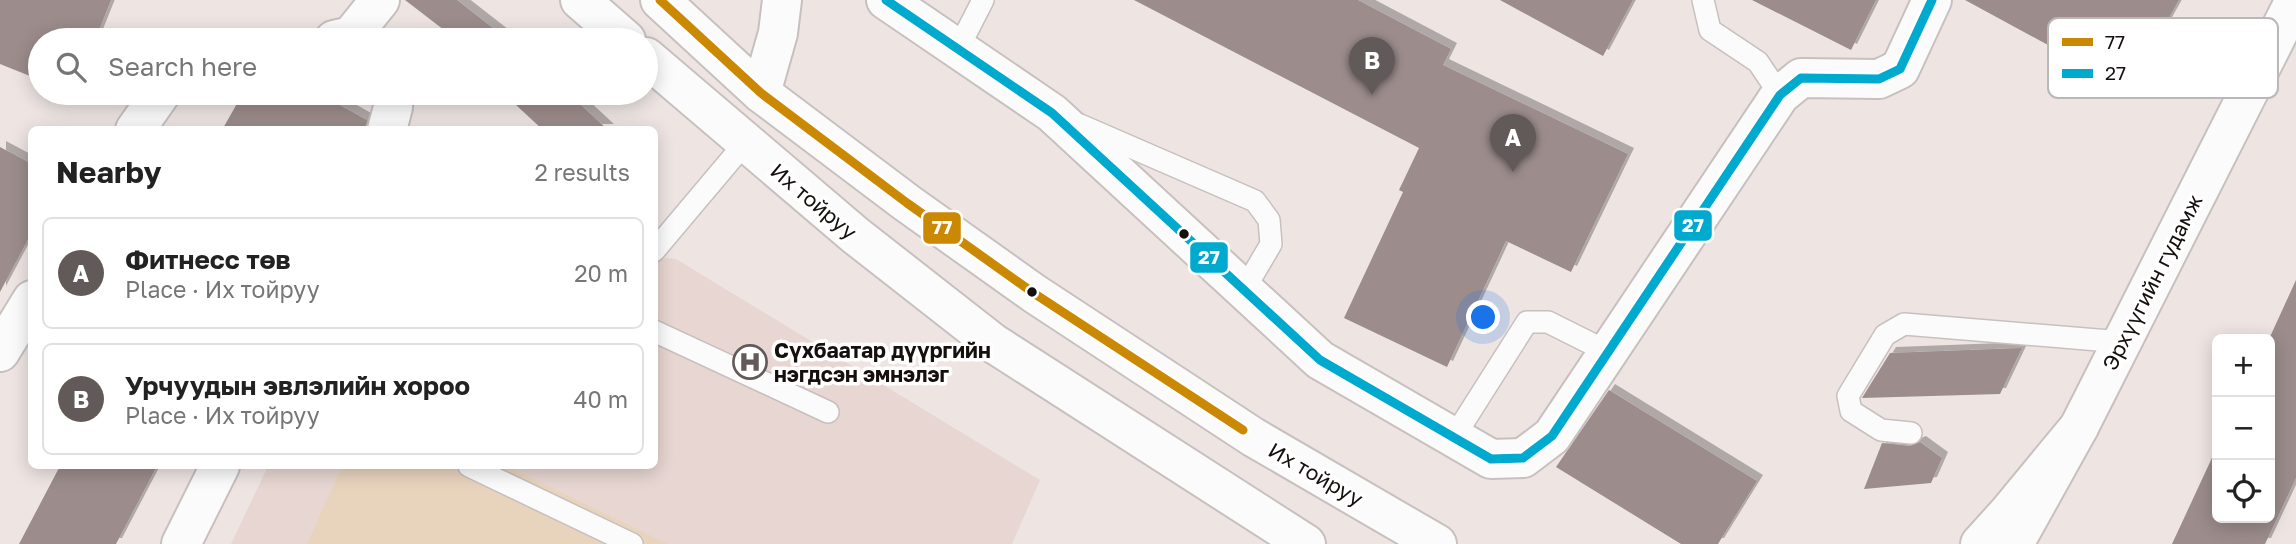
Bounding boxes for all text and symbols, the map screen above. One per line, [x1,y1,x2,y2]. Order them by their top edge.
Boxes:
legend [2048,18,2278,98]
search box [28,28,658,105]
text: 77 [2105,30,2125,53]
pin: B [1349,37,1395,95]
icon: search [52,48,90,86]
text: Search here [108,51,257,82]
text: 27 [2105,61,2126,84]
pin: A [1490,114,1536,172]
text: Nearby [56,154,161,190]
street label: Их тойруу [765,157,863,245]
text: 2 results [534,158,630,186]
street label: Эрхүүгийн гудамж [2096,190,2208,374]
line badge: 27 [1673,209,1713,242]
line badge: 77 [922,211,962,245]
text: 27 [1682,213,1704,236]
text: 77 [932,215,952,238]
unlabelled marker [1177,227,1191,241]
line badge: 27 [1189,241,1229,274]
text: Фитнесс төв [125,244,291,275]
text: 27 [1198,245,1220,268]
text: A [73,259,89,287]
text: 20 m [574,259,628,287]
text: Place · Их тойруу [125,275,320,303]
unlabelled marker [1025,285,1039,299]
your location [1466,300,1500,334]
map controls [2212,334,2275,523]
button: + [2212,334,2275,397]
place label: Сүхбаатар дүүргийн нэгдсэн эмнэлэг [774,337,991,387]
hospital icon: Сүхбаатар дүүргийн нэгдсэн эмнэлэг [731,343,769,381]
text: Урчуудын эвлэлийн хороо [125,370,470,401]
text: B [73,385,89,413]
text: 40 m [574,385,628,413]
button: − [2212,397,2275,460]
text: Place · Их тойруу [125,401,320,429]
street label: Их тойруу [1264,437,1368,512]
button: locate [2212,460,2275,523]

